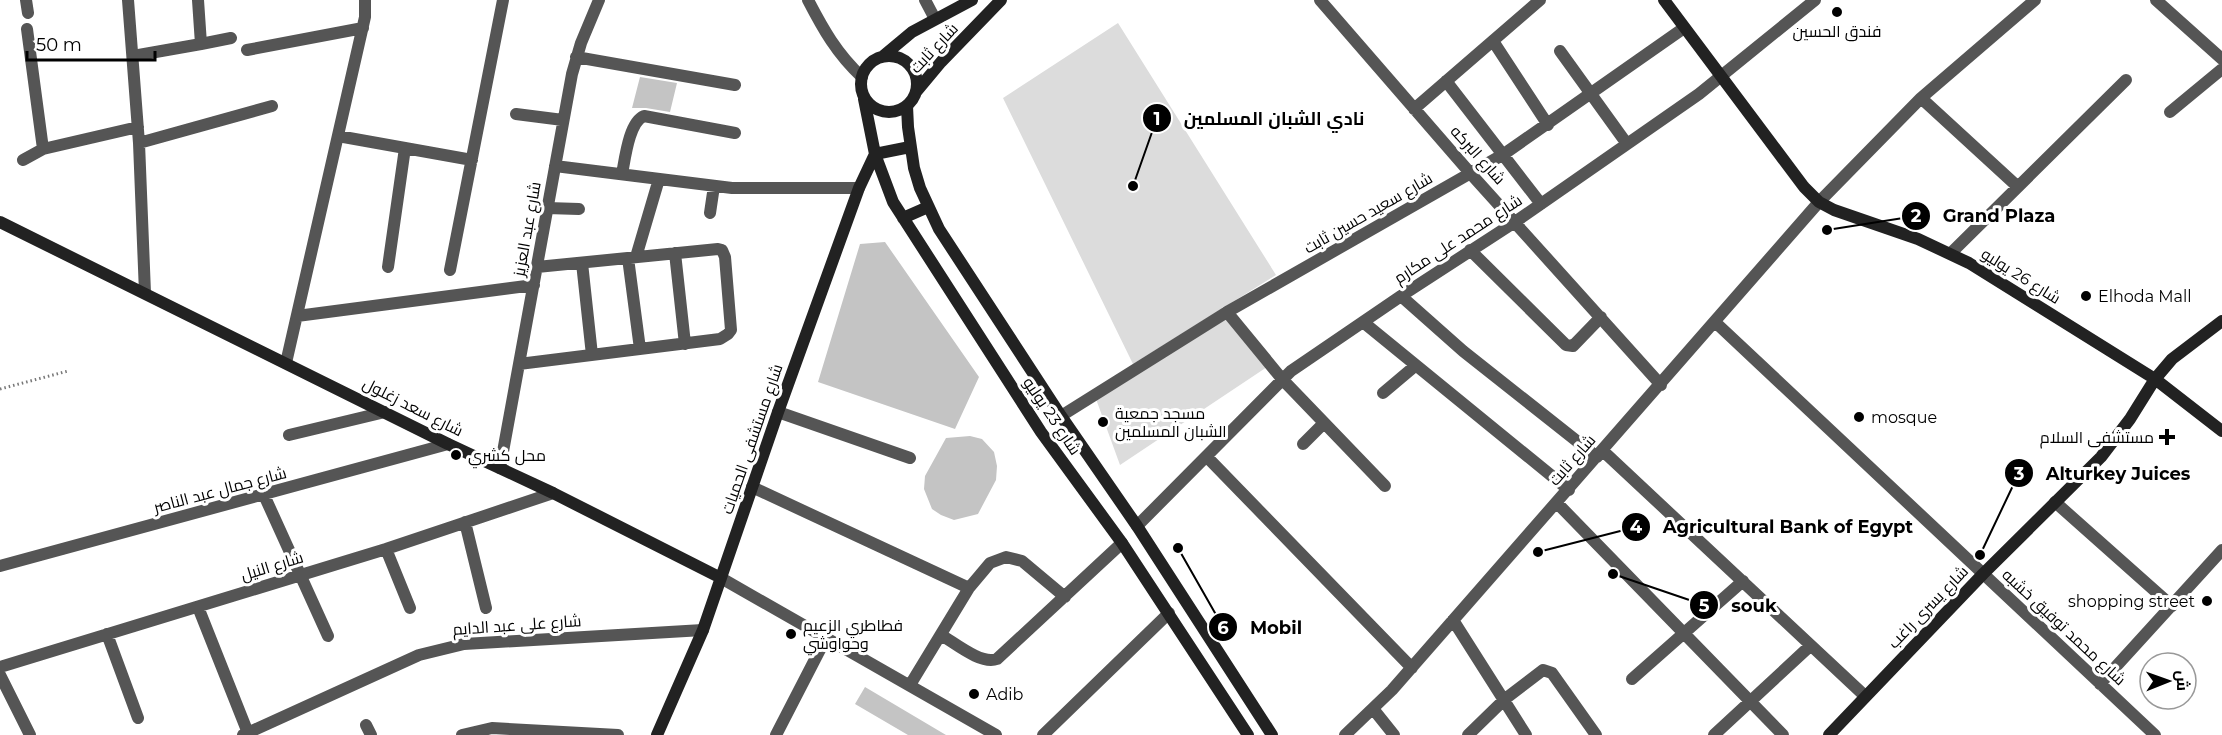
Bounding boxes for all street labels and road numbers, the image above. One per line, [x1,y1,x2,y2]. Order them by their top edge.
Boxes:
street label: شارع ثابت [906,19,963,78]
street label: شارع البركه [1445,122,1509,190]
street label: شارع سعيد حسين ثابت [1300,168,1437,259]
street label: شارع عبد العزيز [509,180,547,279]
street label: شارع محمد على مكارم [1390,190,1527,289]
street label: شارع 26 يوليو [1977,244,2064,310]
street label: شارع مستشفى الحميات [717,361,789,517]
street label: شارع سعد زغلول [359,374,466,442]
street label: شارع 23 يوليو [1017,374,1085,459]
street label: شارع ثابت [1545,431,1601,491]
street label: شارع جمال عبد الناصر [150,463,289,519]
street label: شارع النيل [238,547,306,586]
street label: شارع يسرى راغب [1884,562,1974,654]
street label: شارع محمد توفيق خشبه [1997,565,2130,691]
street label: شارع على عبد الدايم [452,611,582,641]

